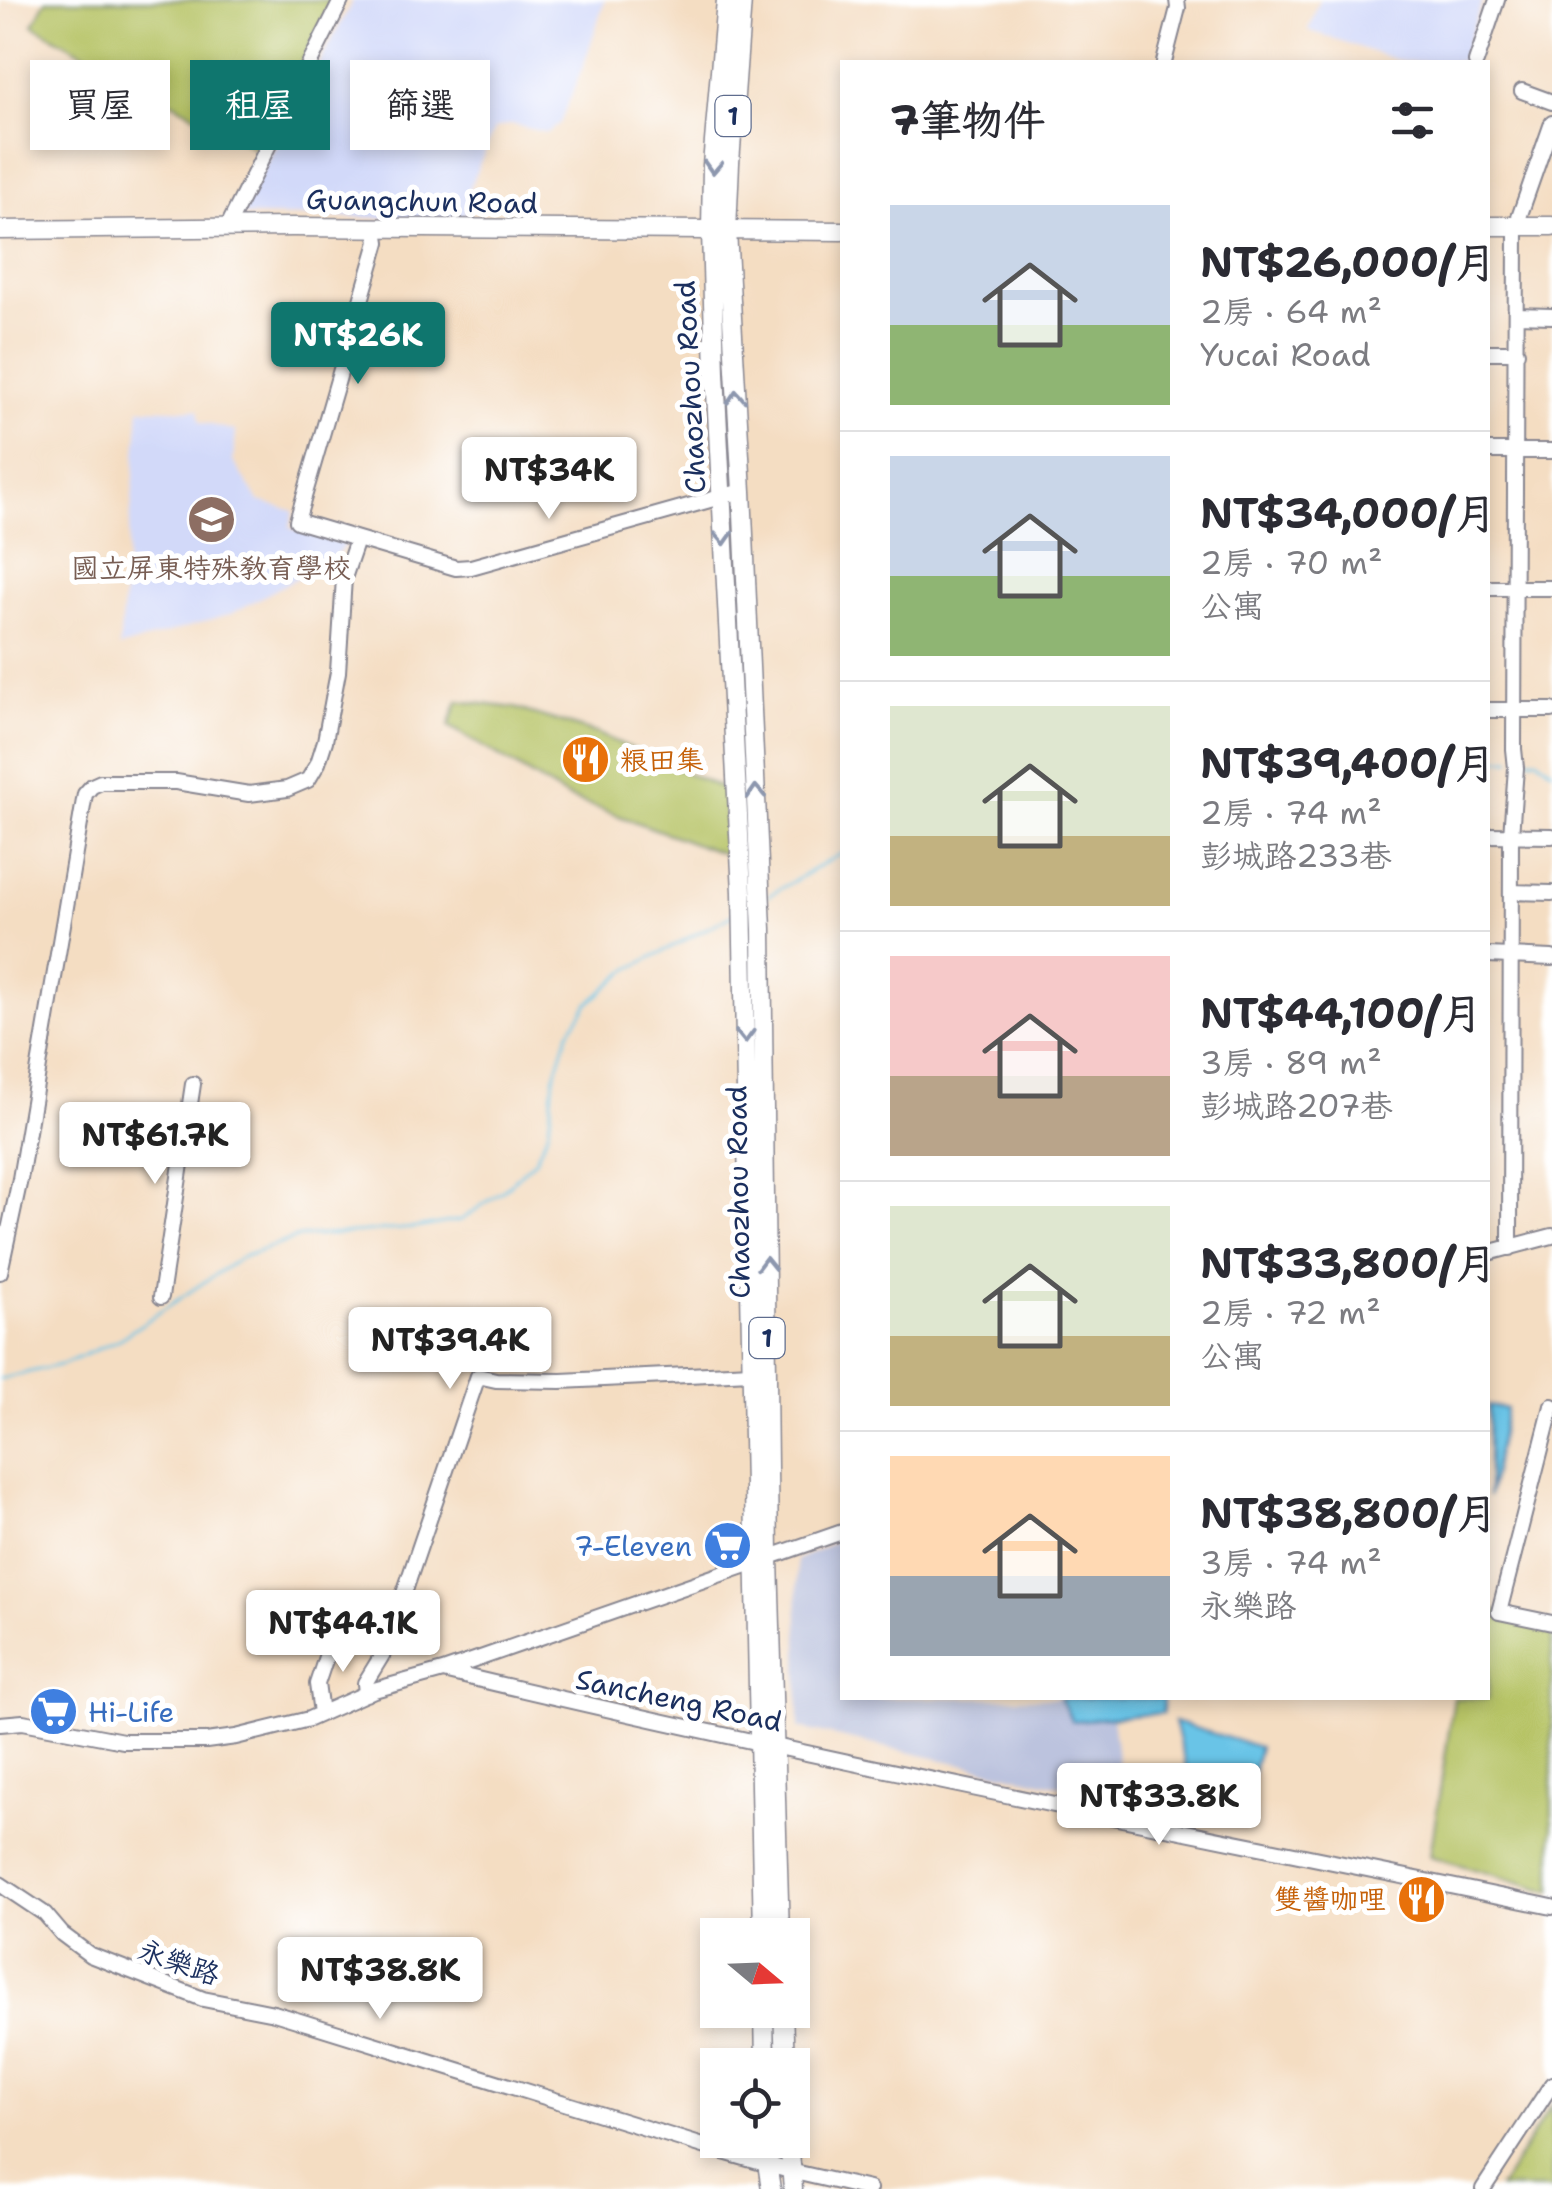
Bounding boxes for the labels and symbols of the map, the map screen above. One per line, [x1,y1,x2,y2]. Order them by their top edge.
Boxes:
road number: 1 [716,96,750,136]
one-way arrow [703,159,724,175]
street label: Guangchun Road [306,180,538,222]
street label: Chaozhou Road [665,279,715,495]
pin: NT$26K [277,302,439,387]
one-way arrow [726,389,748,405]
pin: NT$34K [468,437,630,522]
school or university icon: 國立屏東特殊教育學校 [185,494,237,546]
one-way arrow [714,531,735,547]
place label: 國立屏東特殊教育學校 [71,549,351,587]
restaurant icon: 粮田集 [559,734,611,786]
place label: 粮田集 [620,741,704,779]
one-way arrow [746,783,767,799]
one-way arrow [734,1030,756,1045]
street label: Chaozhou Road [717,1085,759,1299]
pin: NT$61.7K [52,1102,258,1187]
one-way arrow [755,1256,777,1272]
pin: NT$39.4K [347,1307,553,1392]
road number: 1 [750,1318,784,1358]
supermarket icon: 7-Eleven [701,1520,753,1572]
place label: 7-Eleven [574,1527,692,1565]
pin: NT$44.1K [240,1590,446,1675]
street label: Sancheng Road [572,1660,786,1740]
supermarket icon: Hi-Life [27,1686,79,1738]
place label: Hi-Life [88,1693,174,1731]
pin: NT$33.8K [1056,1763,1262,1848]
restaurant icon: 雙醬咖哩 [1395,1873,1447,1925]
place label: 雙醬咖哩 [1274,1880,1386,1918]
north arrow [700,1918,810,2028]
street label: 永樂路 [133,1930,225,1994]
pin: NT$38.8K [277,1937,483,2022]

